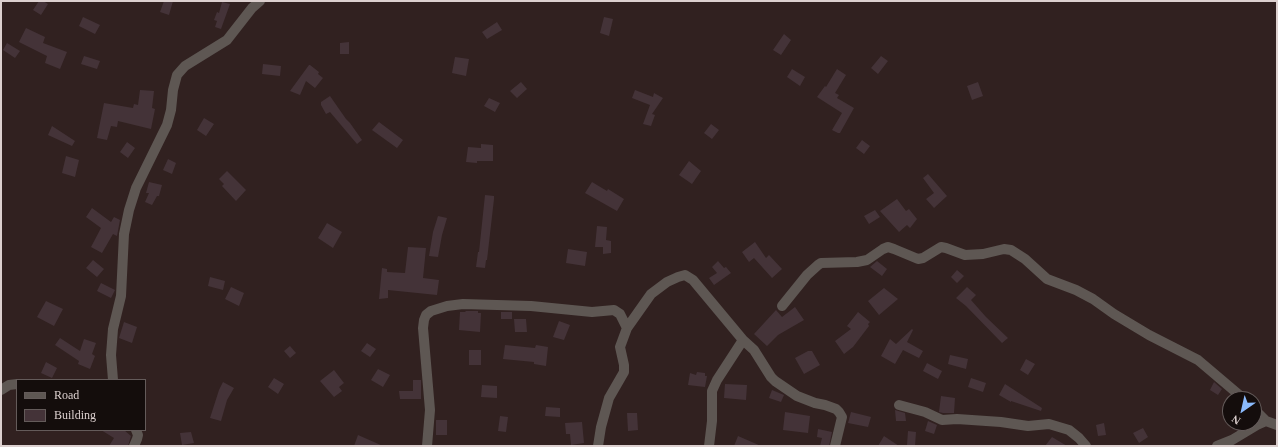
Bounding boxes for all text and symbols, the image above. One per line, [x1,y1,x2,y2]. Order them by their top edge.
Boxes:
legend [16,379,146,431]
text: Road [54,388,79,402]
north arrow [1222,391,1262,431]
text: Building [54,408,96,422]
text: N [1229,413,1243,427]

